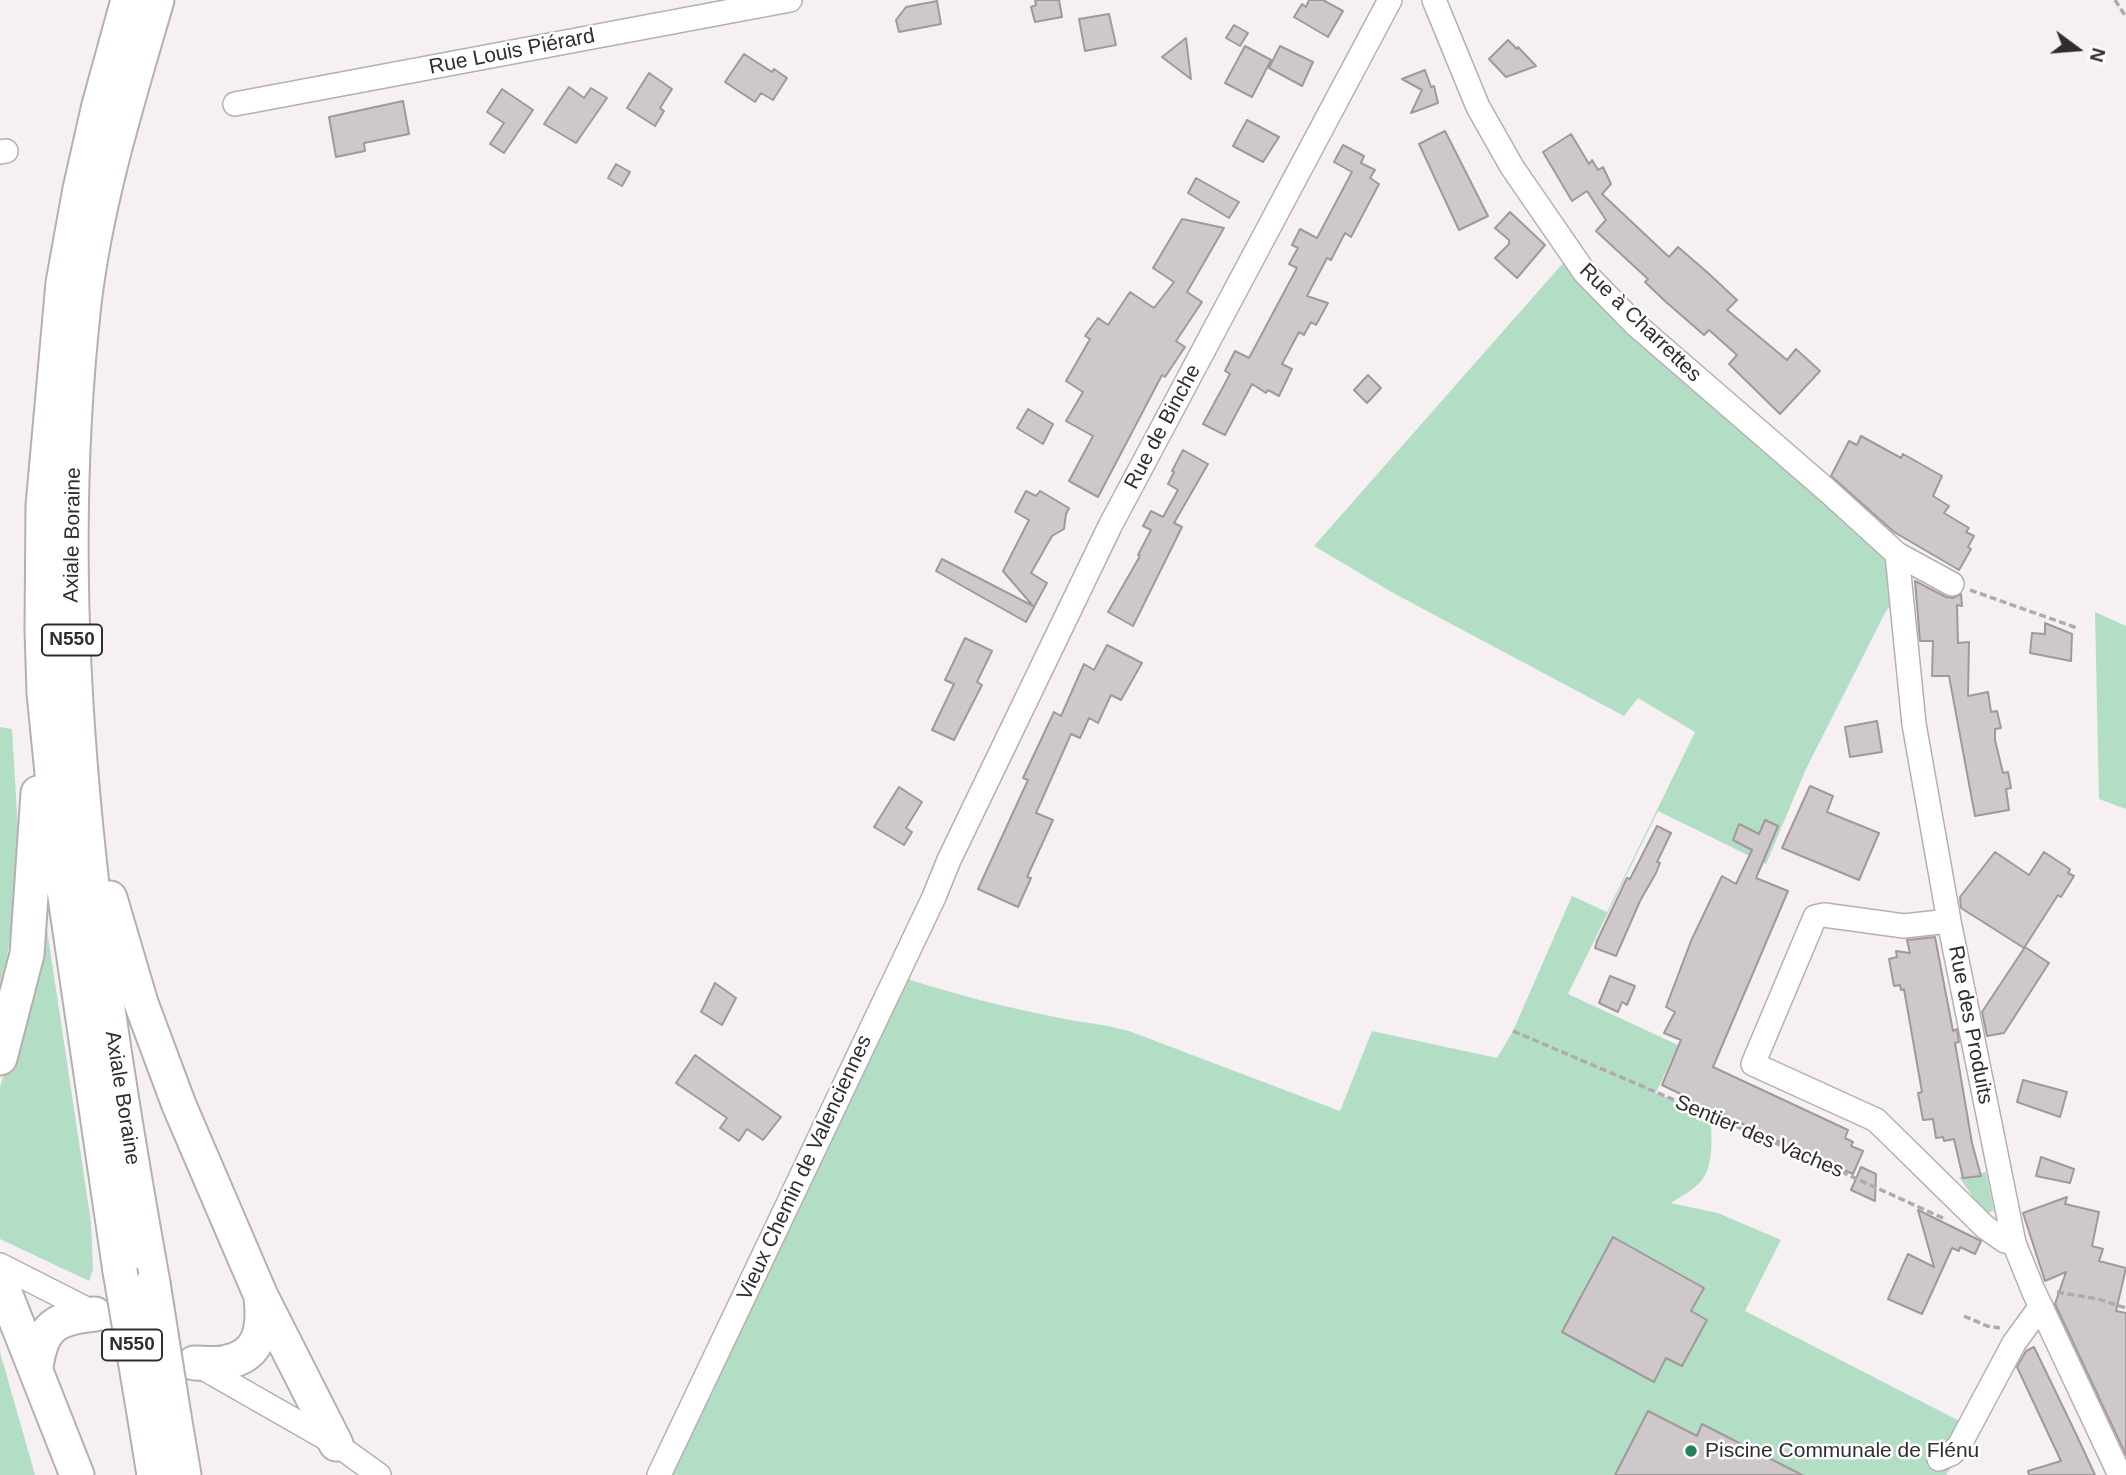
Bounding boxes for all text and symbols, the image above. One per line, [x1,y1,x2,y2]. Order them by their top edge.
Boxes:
north arrow [2042,14,2112,84]
street label: Rue Louis Piérard [427,24,597,80]
text: N [2086,45,2110,64]
street label: Rue à Charrettes [1574,258,1706,388]
street label: Rue de Binche [1120,360,1206,494]
street label: Axiale Boraine [59,467,87,603]
road number: N550 [42,624,102,656]
street label: Rue des Produits [1942,944,1998,1106]
street label: Axiale Boraine [99,1029,145,1167]
street label: Vieux Chemin de Valenciennes [732,1031,878,1305]
street label: Sentier des Vaches [1671,1090,1847,1184]
road number: N550 [102,1330,162,1360]
place label: Piscine Communale de Flénu [1705,1438,1979,1464]
marker: Piscine Communale de Flénu [1683,1443,1699,1459]

